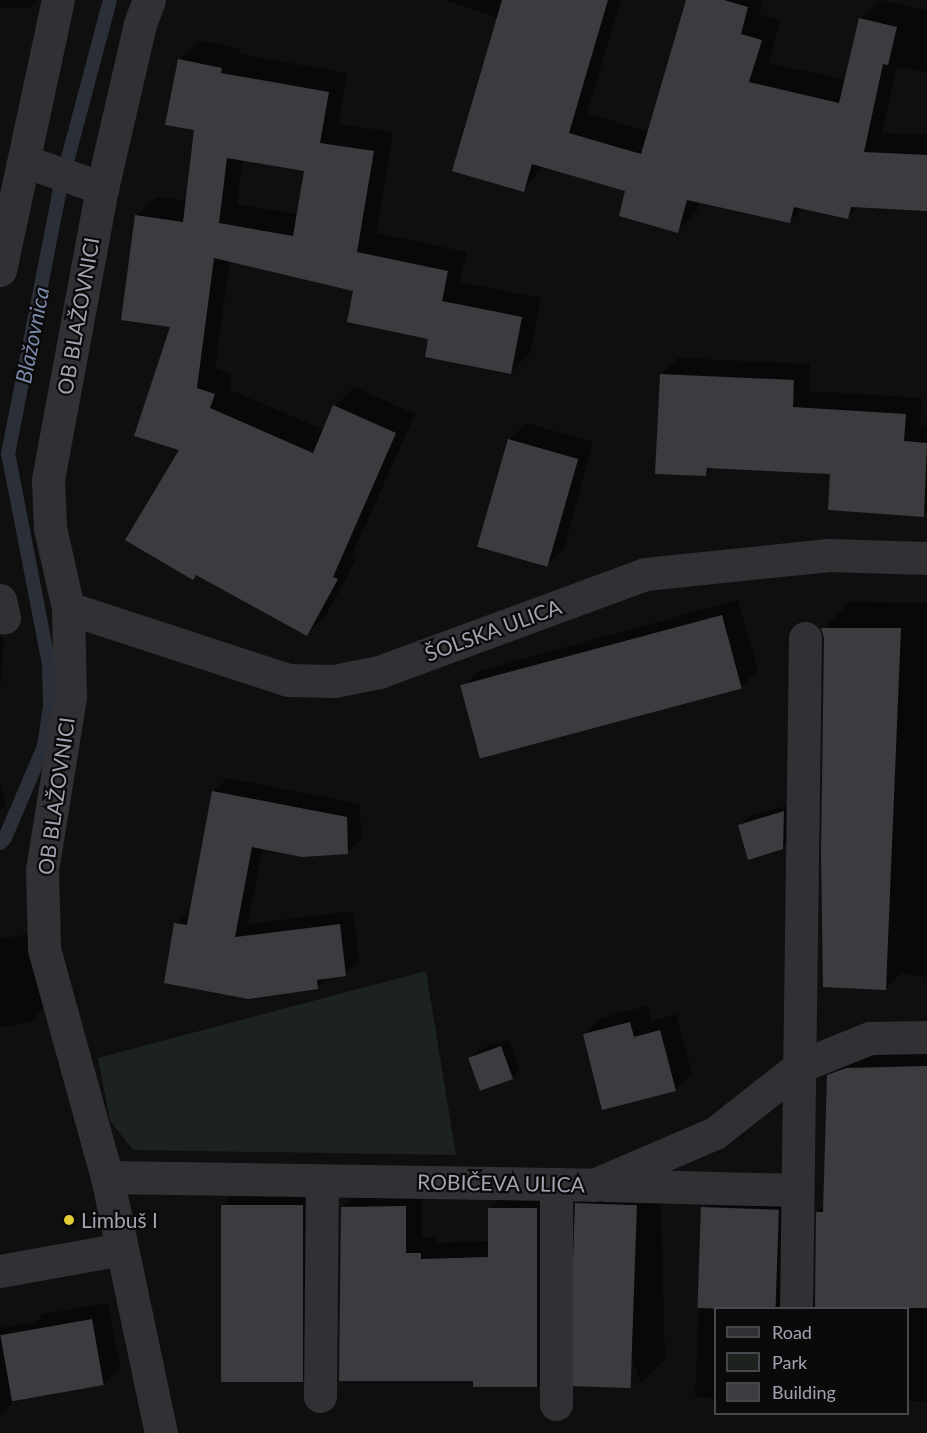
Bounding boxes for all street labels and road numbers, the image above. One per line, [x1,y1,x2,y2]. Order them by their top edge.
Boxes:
street label: OB BLAŽOVNICI [52,235,104,397]
street label: ŠOLSKA ULICA [421,593,565,667]
street label: OB BLAŽOVNICI [32,715,80,877]
street label: ROBIČEVA ULICA [417,1169,585,1197]

